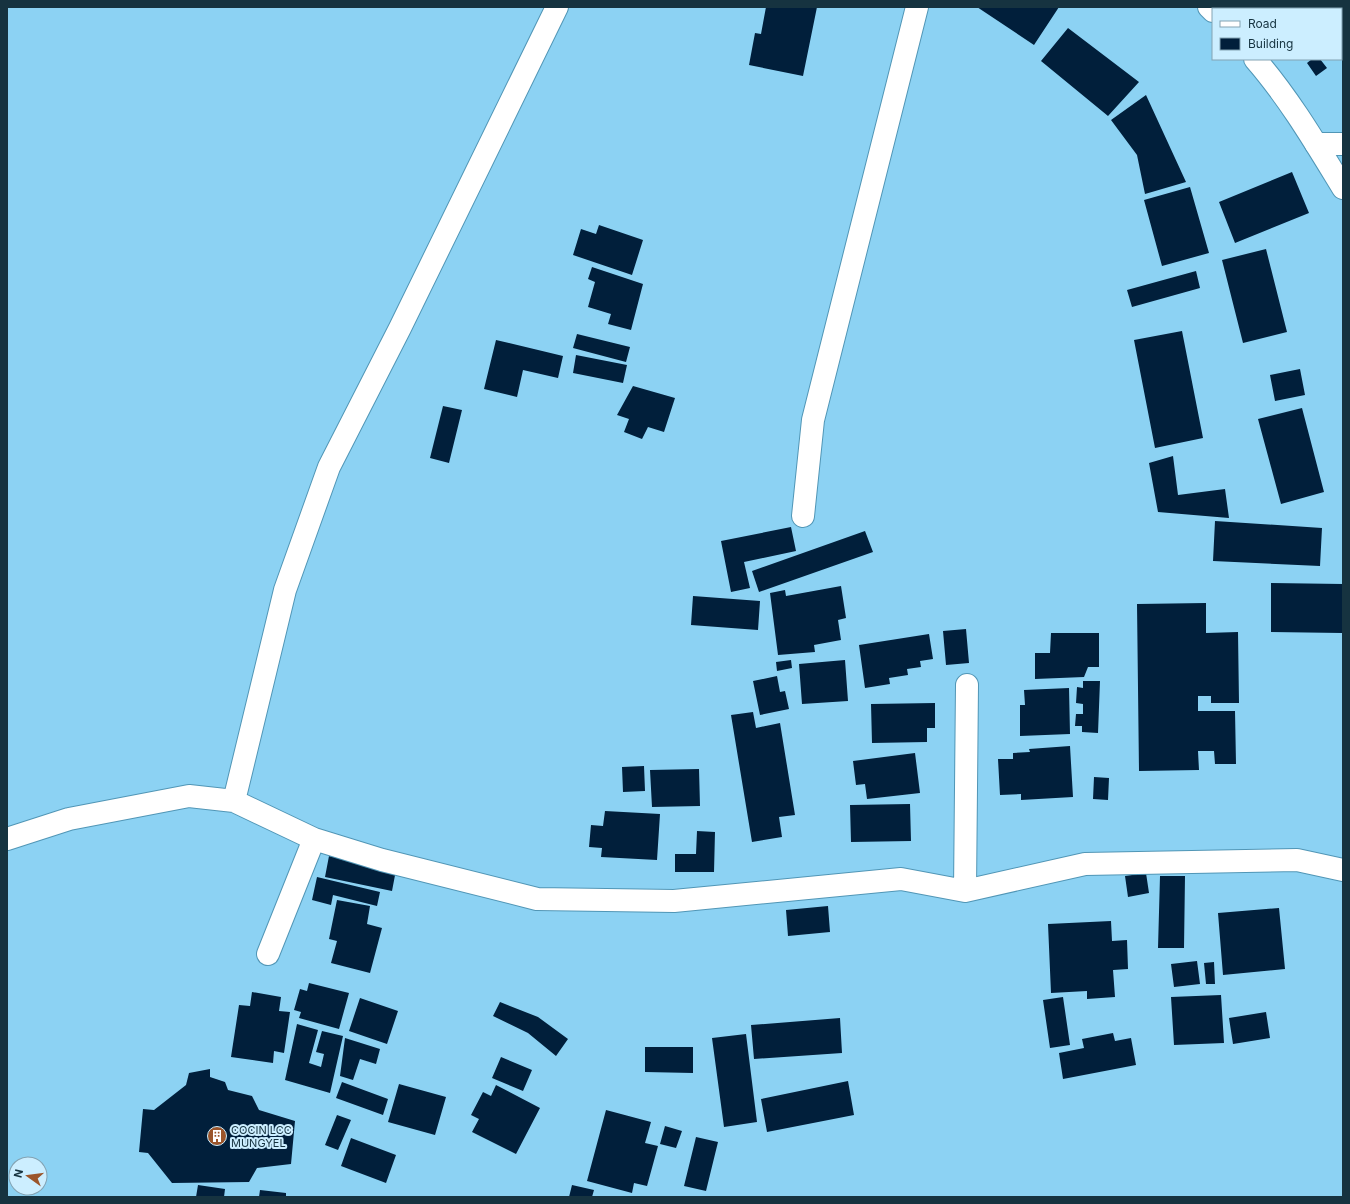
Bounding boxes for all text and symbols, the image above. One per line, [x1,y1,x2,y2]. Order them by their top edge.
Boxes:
legend [1212,8,1342,60]
text: Road [1248,16,1277,31]
text: Building [1248,36,1293,51]
place label: COCIN LCC MUNGYEL [231,1123,292,1150]
building icon: COCIN LCC MUNGYEL [206,1125,228,1147]
north arrow [8,1156,48,1196]
text: N [10,1168,26,1179]

